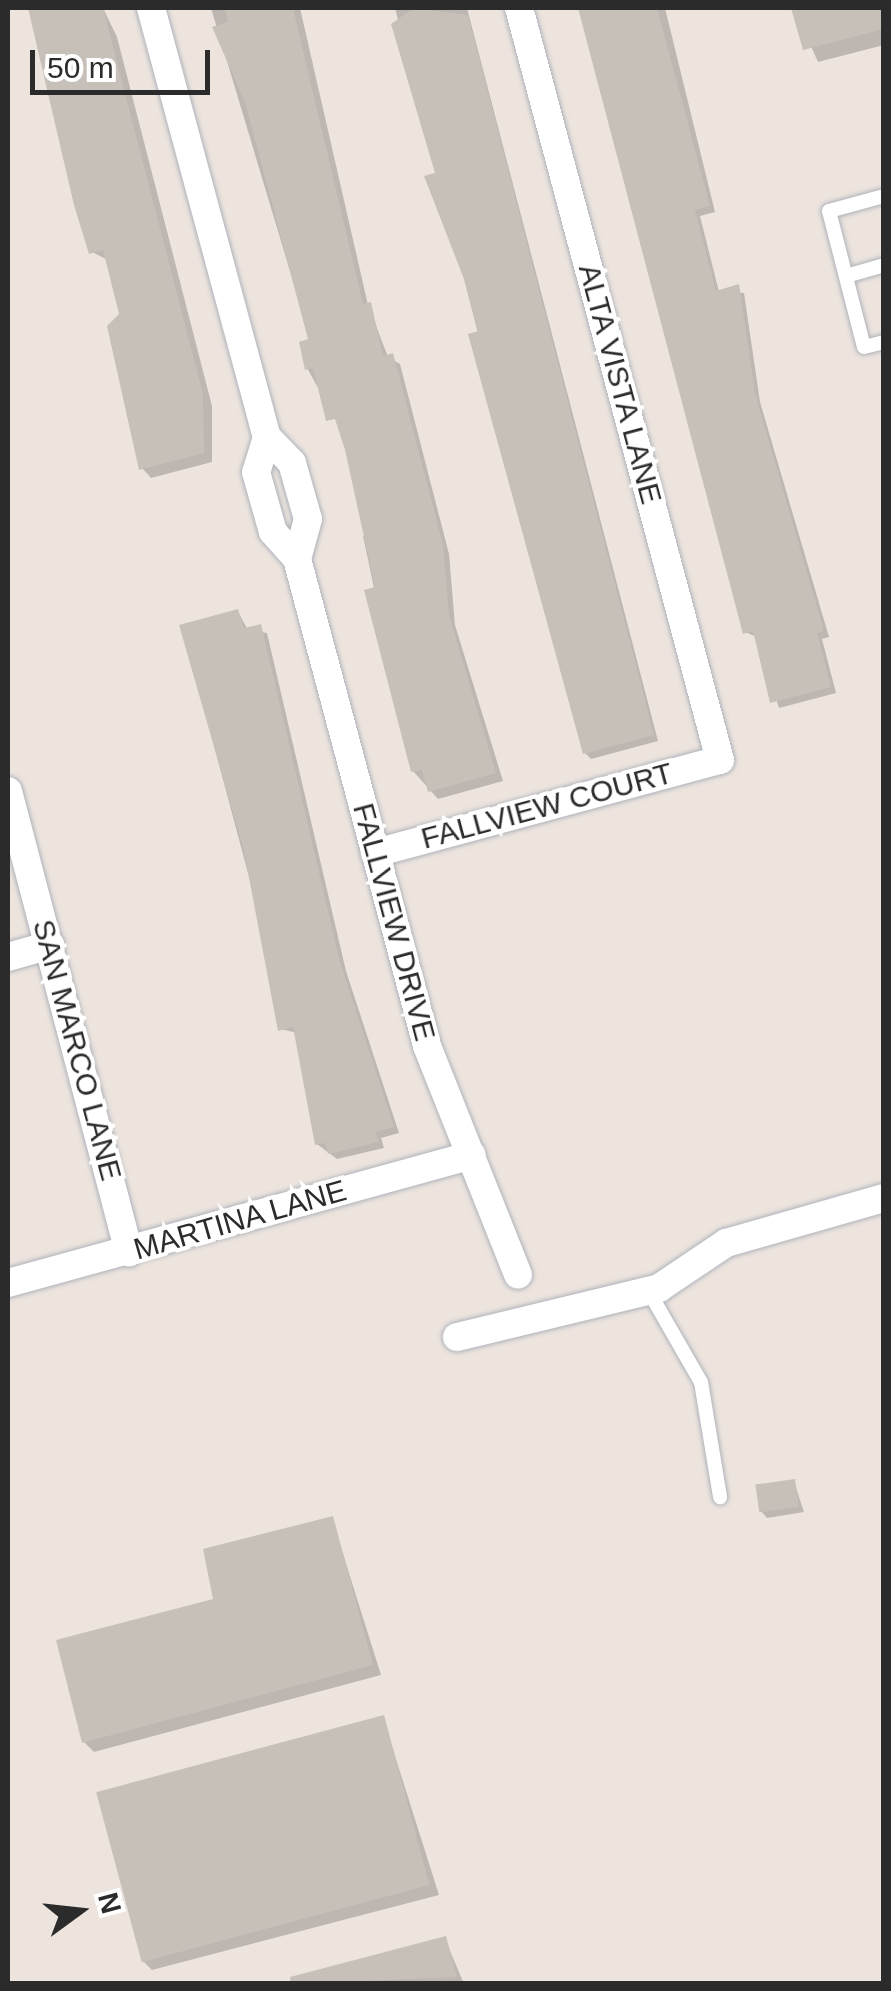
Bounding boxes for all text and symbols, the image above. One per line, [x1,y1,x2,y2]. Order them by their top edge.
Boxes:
scale bar [35,30,215,92]
text: 50 m [47,51,114,84]
street label: ALTA VISTA LANE [570,259,670,509]
street label: FALLVIEW COURT [417,755,677,857]
street label: FALLVIEW DRIVE [345,799,443,1045]
street label: SAN MARCO LANE [25,916,129,1184]
street label: MARTINA LANE [129,1172,351,1268]
north arrow [30,1861,130,1961]
text: N [92,1889,127,1917]

